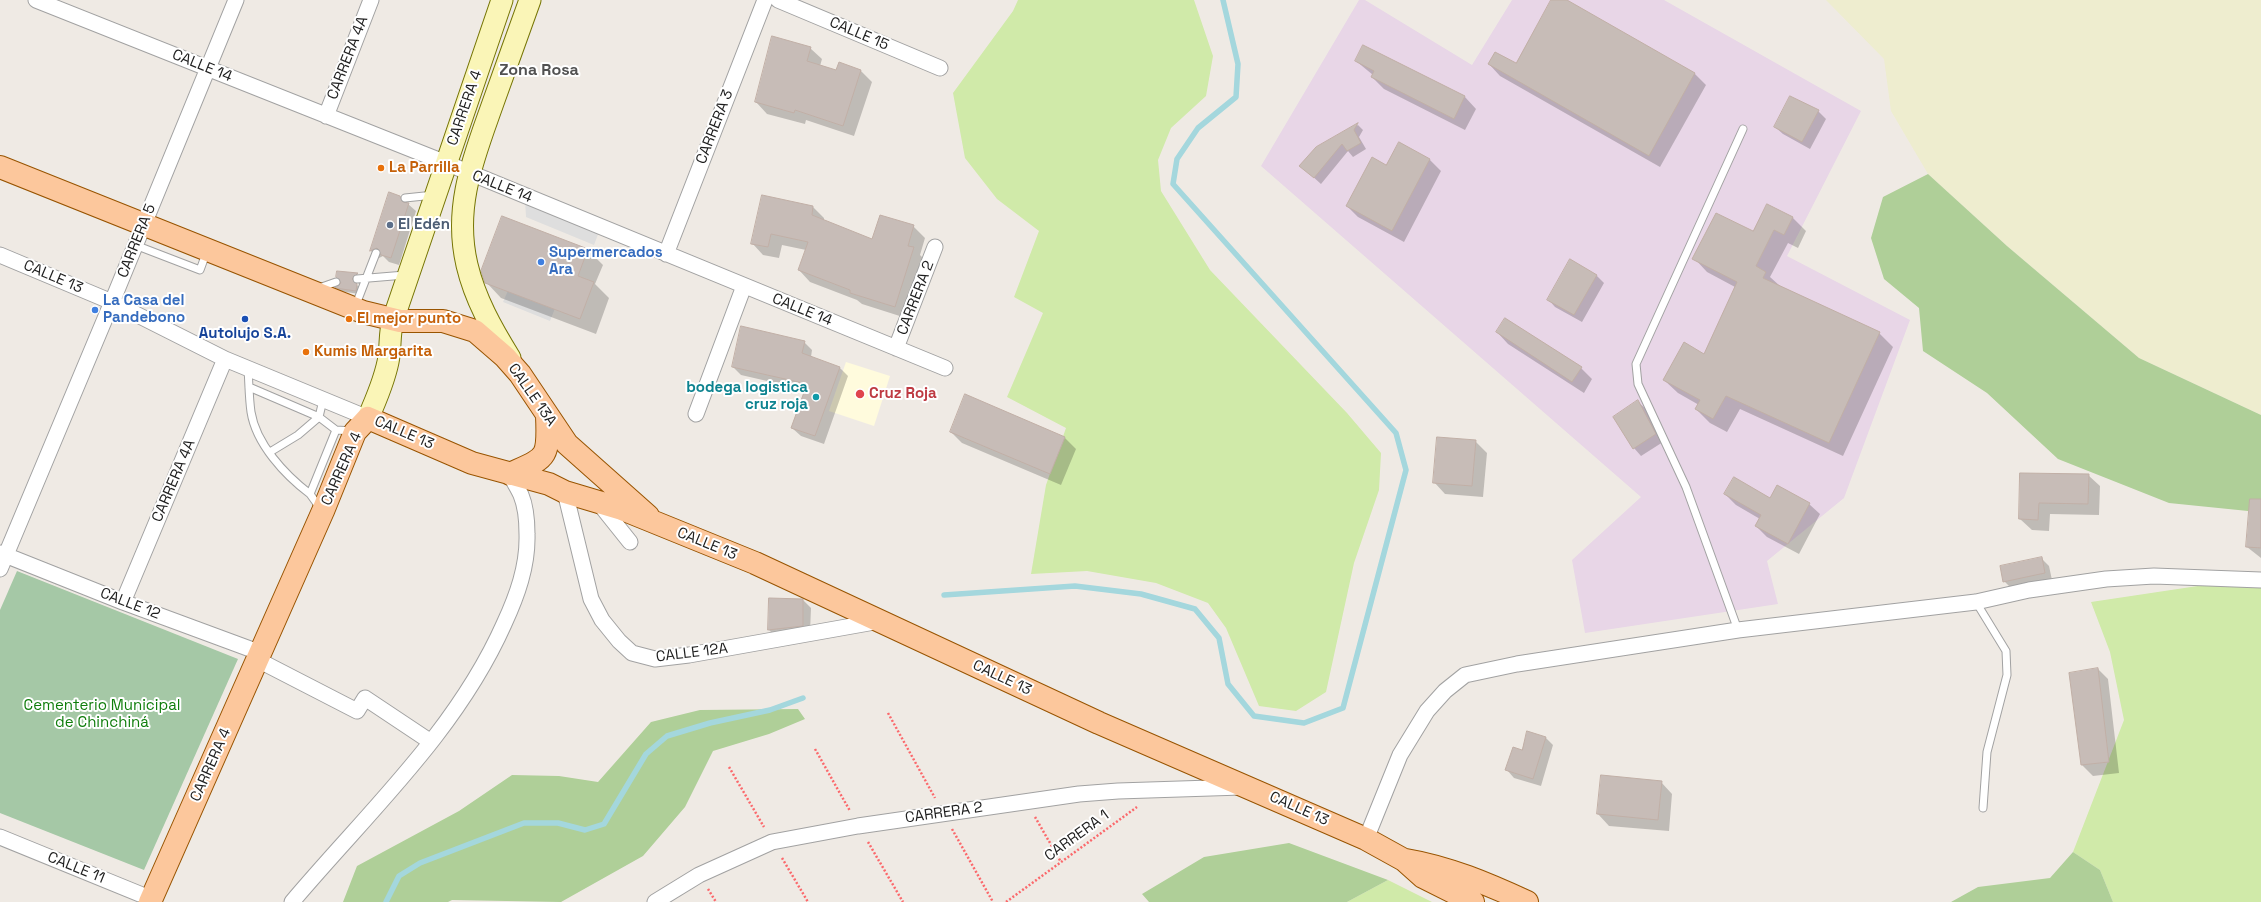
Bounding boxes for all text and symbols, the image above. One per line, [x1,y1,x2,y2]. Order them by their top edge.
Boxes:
street label: CALLE 15 [827,13,891,55]
street label: CARRERA 4A [324,14,372,102]
street label: CALLE 14 [169,46,235,86]
district label: Zona Rosa [499,61,579,81]
street label: CARRERA 4 [444,68,486,148]
street label: CARRERA 3 [693,87,737,167]
place label: La Parrilla [389,159,460,177]
marker: La Parrilla [376,163,386,173]
street label: CALLE 14 [469,167,535,207]
street label: CARRERA 5 [114,201,160,281]
place label: El Edén [398,216,450,234]
marker: El Edén [385,220,395,230]
place label: Supermercados Ara [549,244,663,279]
street label: CALLE 13 [20,256,86,298]
marker: Supermercados Ara [536,257,546,267]
street label: CARRERA 2 [894,258,938,338]
street label: CALLE 14 [769,290,835,330]
place label: La Casa del Pandebono [103,292,185,327]
marker: La Casa del Pandebono [90,305,100,315]
place label: El mejor punto [357,310,461,328]
marker: Autolujo S.A. [240,314,250,324]
marker: El mejor punto [344,314,354,324]
place label: Autolujo S.A. [199,325,291,343]
place label: Kumis Margarita [314,343,432,361]
marker: Kumis Margarita [301,347,311,357]
street label: CALLE 13A [504,360,560,430]
place label: bodega logistica cruz roja [686,379,808,414]
place label: Cruz Roja [869,385,937,403]
marker: Cruz Roja [854,388,866,400]
marker: bodega logistica cruz roja [811,392,821,402]
street label: CALLE 13 [371,412,437,454]
street label: CARRERA 4 [318,429,366,509]
street label: CARRERA 4A [149,437,199,525]
street label: CALLE 13 [674,524,740,564]
street label: CALLE 12 [97,584,163,624]
street label: CALLE 12A [655,640,729,666]
street label: CALLE 13 [970,657,1034,699]
park label: Cementerio Municipal de Chinchiná [24,697,180,732]
street label: CARRERA 4 [187,725,235,805]
street label: CALLE 13 [1267,788,1331,830]
street label: CARRERA 2 [904,799,984,827]
street label: CARRERA 1 [1041,807,1113,865]
street label: CALLE 11 [45,848,107,888]

